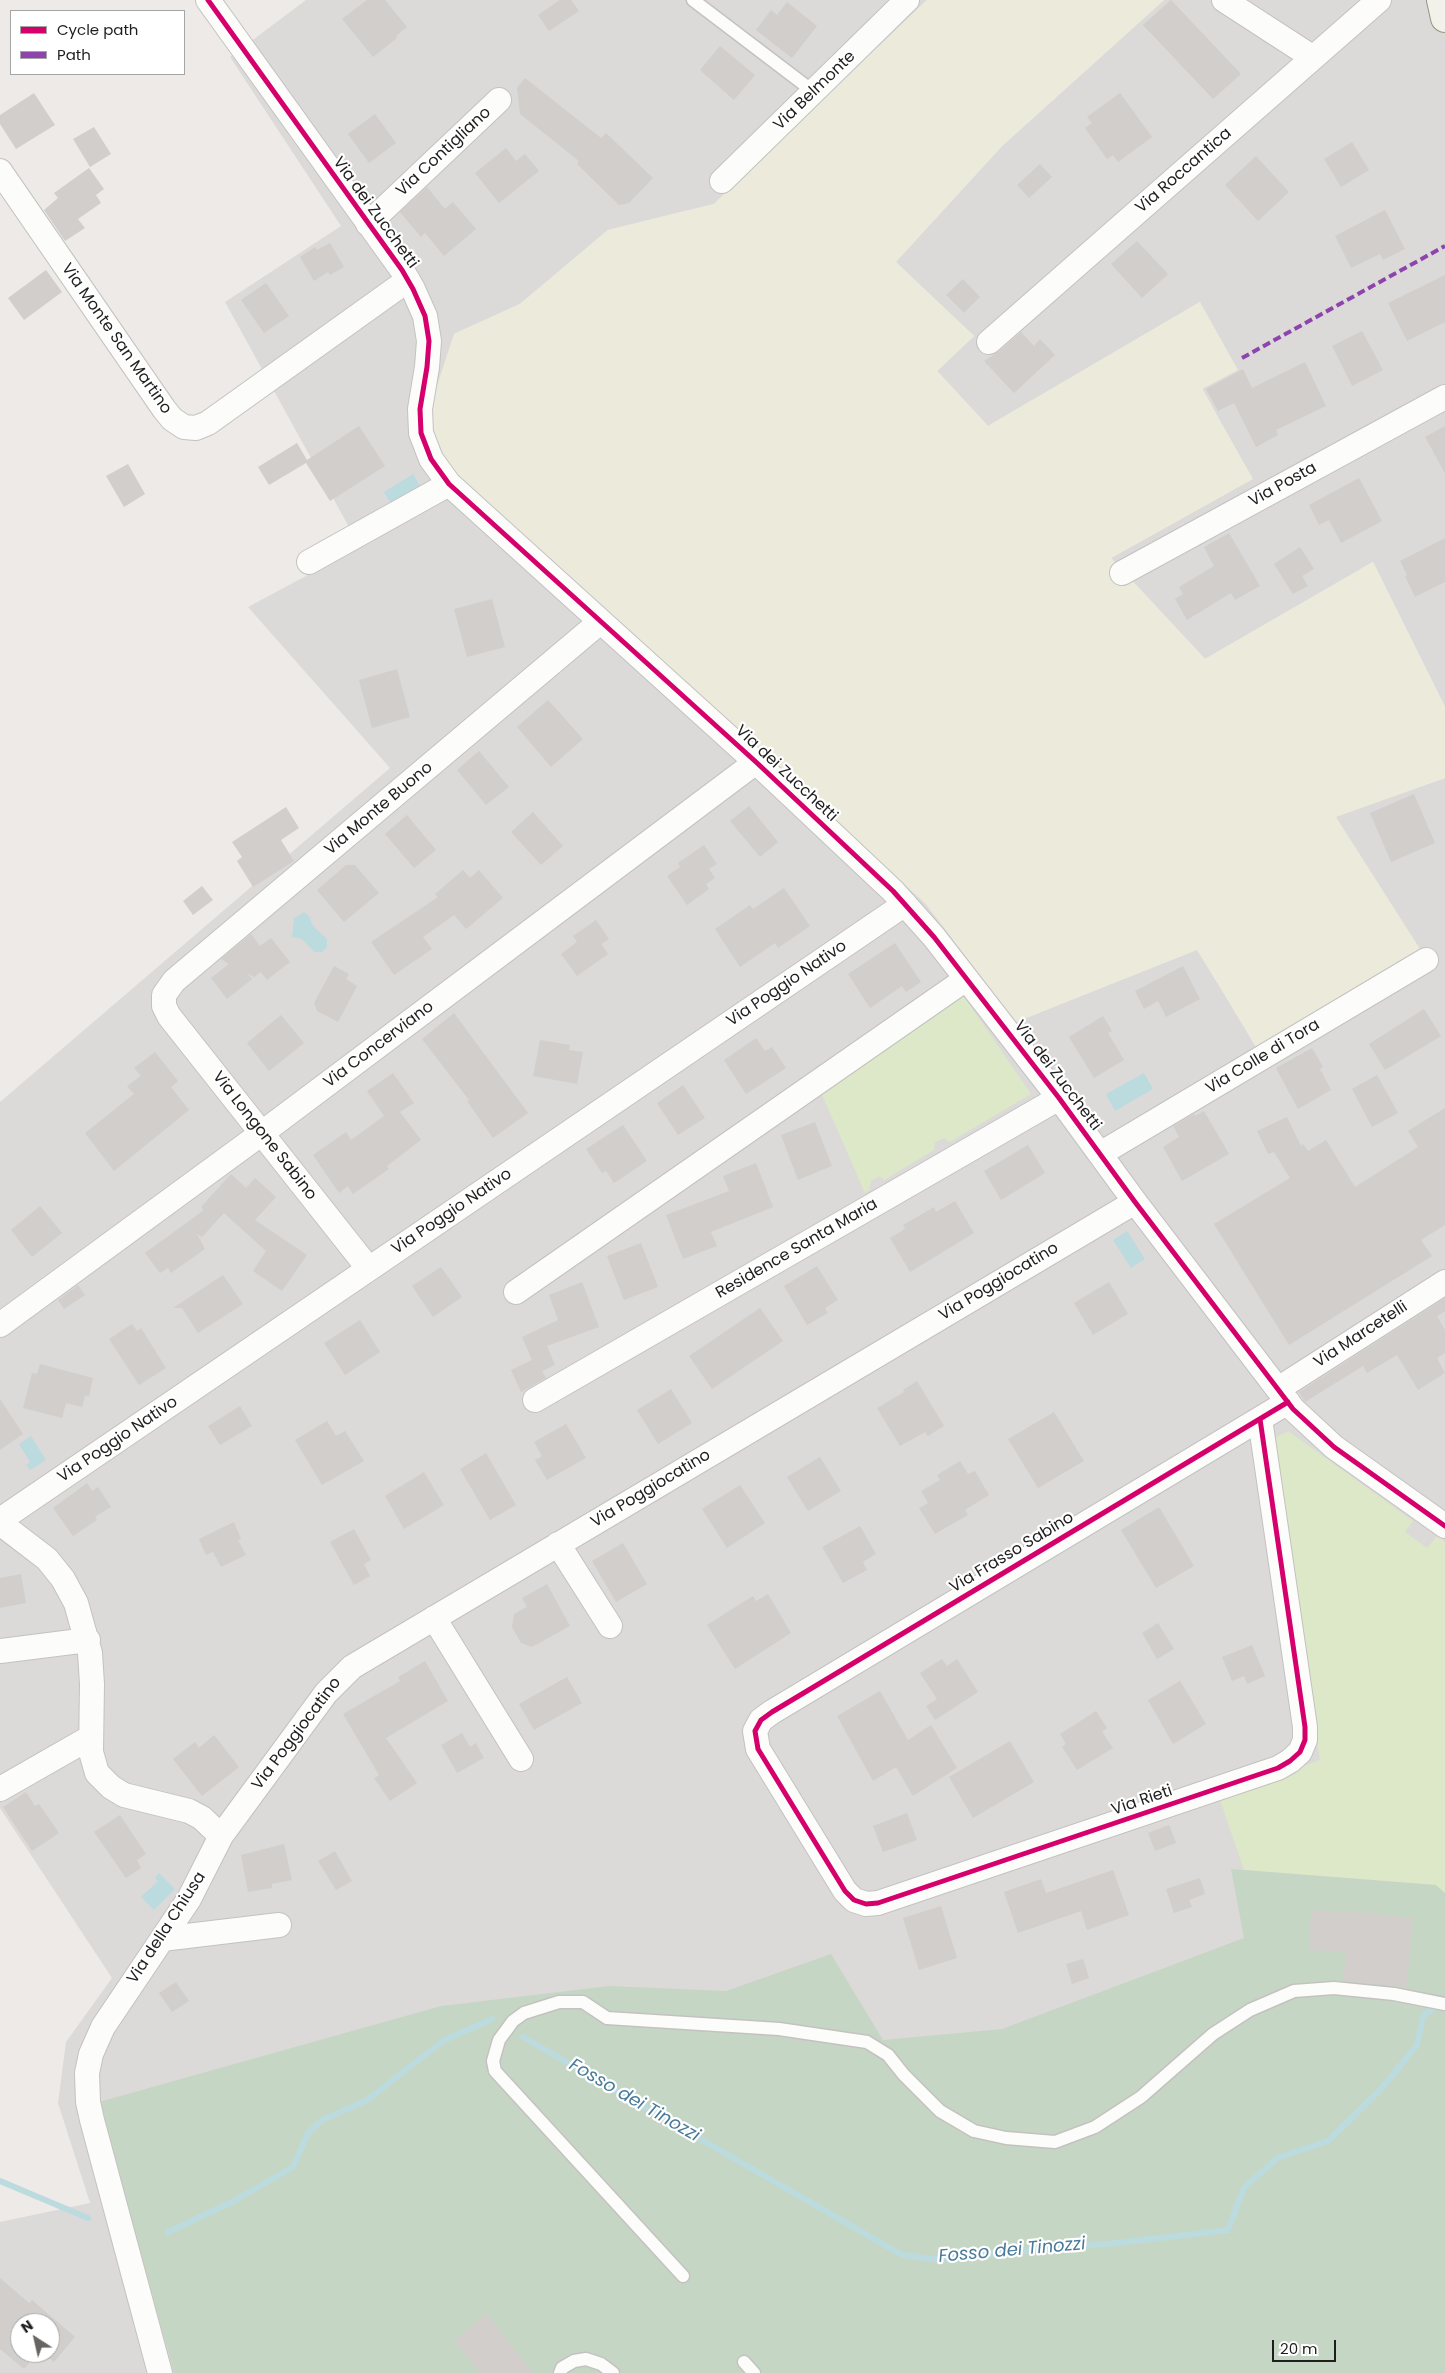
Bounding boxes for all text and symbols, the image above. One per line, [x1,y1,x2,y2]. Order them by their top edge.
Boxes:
legend [10,10,185,75]
text: Cycle path [57,19,138,40]
text: Path [57,44,91,65]
street label: Via Belmonte [770,47,860,135]
street label: Via Contigliano [393,103,495,201]
street label: Via Roccantica [1132,124,1236,218]
street label: Via dei Zucchetti [328,154,422,272]
street label: Via Monte San Martino [57,260,175,418]
street label: Via Posta [1246,459,1320,511]
street label: Via dei Zucchetti [731,722,841,826]
street label: Via Monte Buono [321,758,437,860]
street label: Via Poggio Nativo [723,937,851,1031]
street label: Via Concerviano [320,997,438,1093]
street label: Via Colle di Tora [1203,1015,1323,1099]
street label: Via dei Zucchetti [1009,1017,1105,1135]
street label: Via Longone Sabino [208,1068,320,1204]
street label: Via Poggio Nativo [388,1165,516,1259]
street label: Residence Santa Maria [713,1195,881,1303]
street label: Via Poggiocatino [936,1239,1062,1325]
street label: Via Marcetelli [1311,1298,1411,1372]
street label: Via Poggio Nativo [54,1393,182,1487]
street label: Via Poggiocatino [588,1446,714,1532]
street label: Via Frasso Sabino [946,1508,1078,1598]
street label: Via Poggiocatino [248,1674,346,1794]
street label: Via Rieti [1109,1782,1175,1820]
street label: Via della Chiusa [124,1868,210,1988]
water label: Fosso dei Tinozzi [565,2055,703,2147]
water label: Fosso dei Tinozzi [938,2234,1086,2268]
north arrow [10,2313,60,2363]
text: N [17,2315,37,2338]
scale bar [1275,2330,1339,2362]
text: 20 m [1280,2338,1318,2359]

